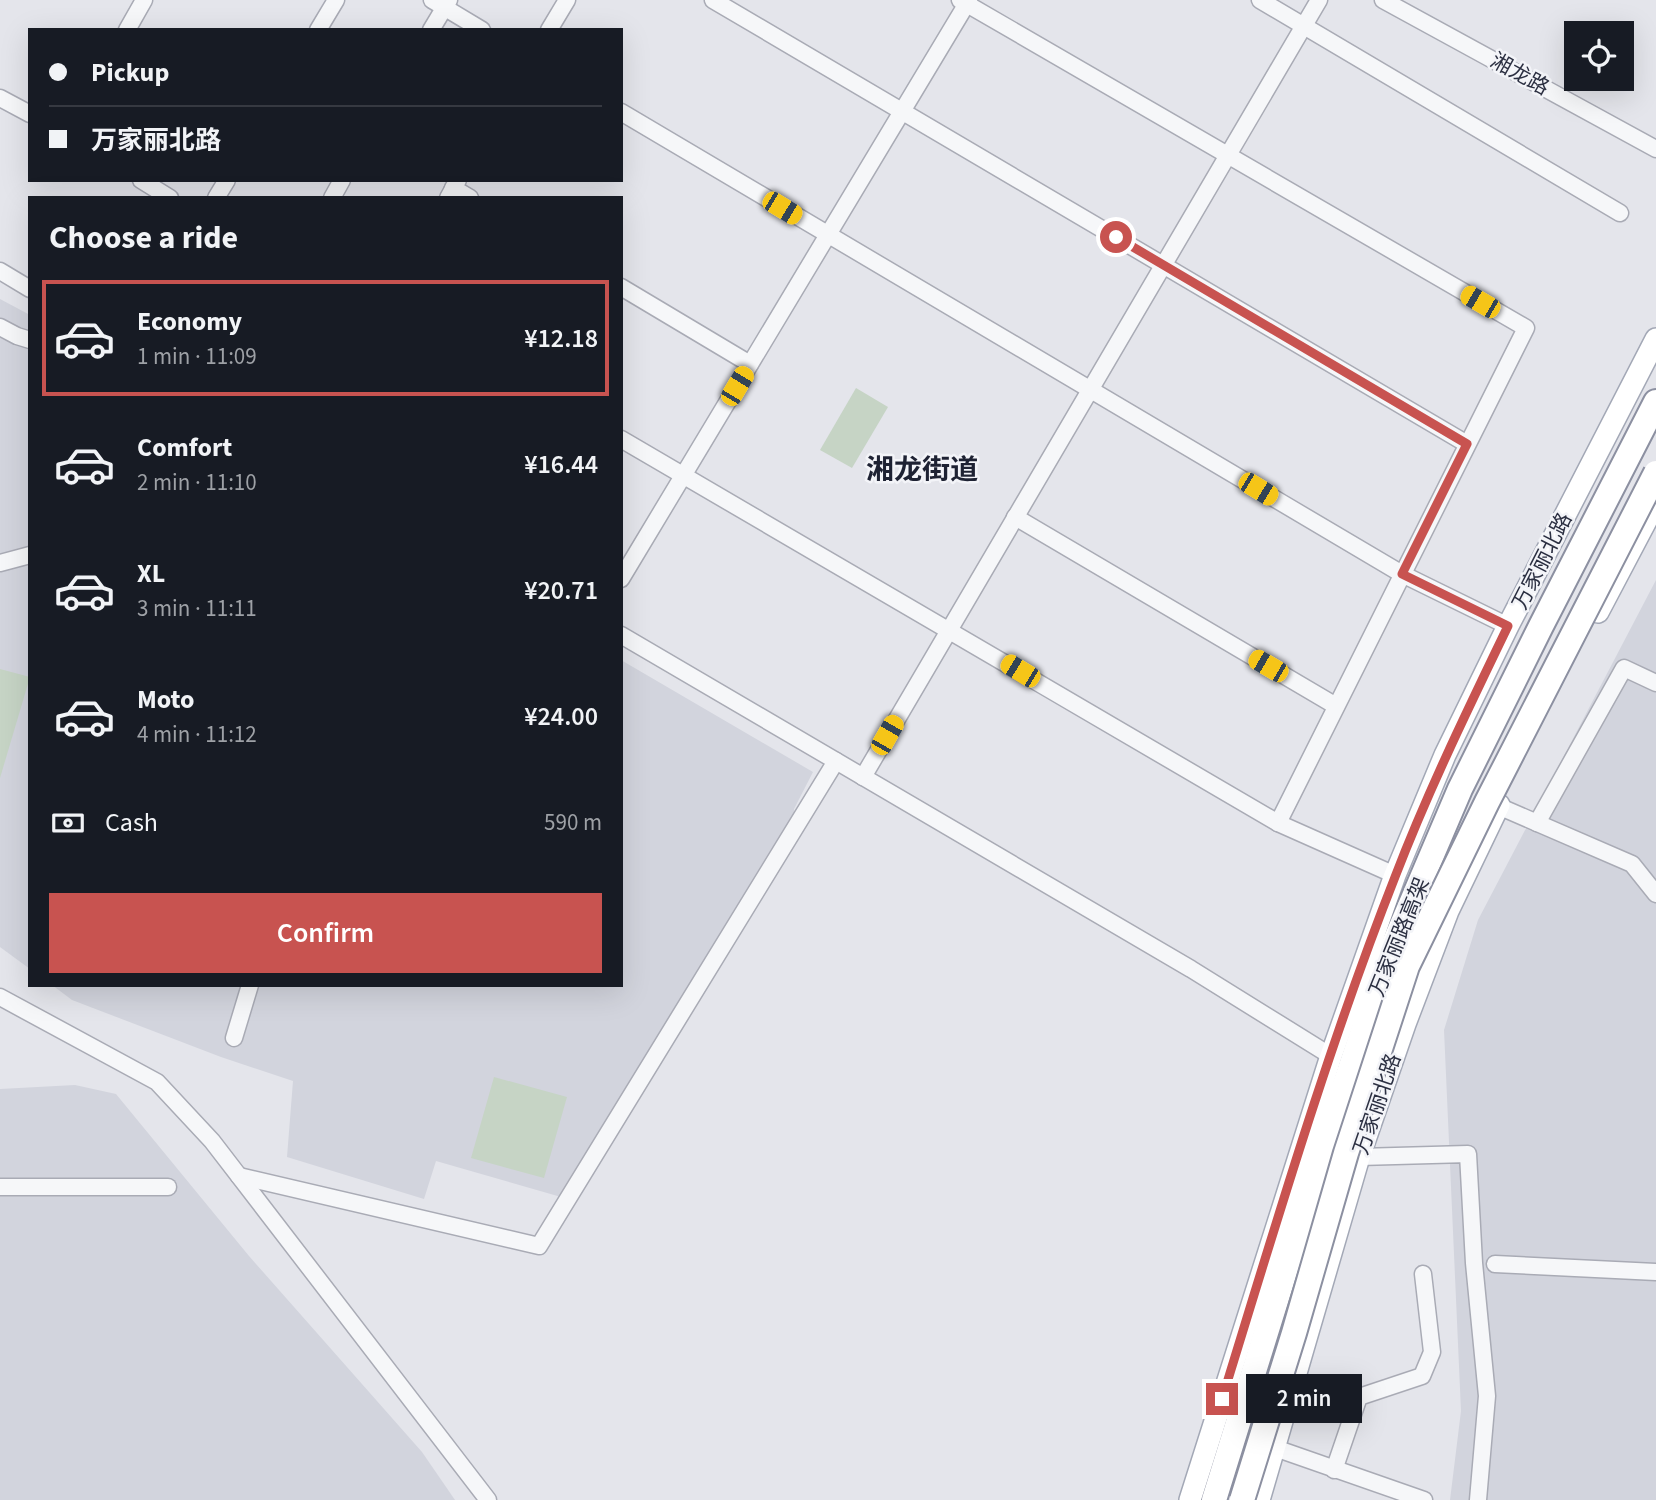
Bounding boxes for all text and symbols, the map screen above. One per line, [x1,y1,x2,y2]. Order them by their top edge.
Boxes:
map controls [1564,21,1634,91]
button: locate [1564,21,1634,91]
street label: 湘龙路 [1485,46,1555,102]
text: Pickup [91,54,169,91]
text: 万家丽北路 [91,122,221,159]
car [759,188,806,228]
text: Choose a ride [49,215,238,261]
route start [1100,221,1132,253]
car [1457,282,1504,322]
text: Economy [137,303,242,340]
icon: car [53,307,116,370]
text: ¥12.18 [524,320,598,357]
text: 1 min · 11:09 [137,340,257,373]
car [718,363,757,409]
text: Comfort [137,429,232,466]
icon: car [53,433,116,496]
text: ¥16.44 [524,446,598,483]
district label: 湘龙街道 [866,450,978,490]
text: 2 min · 11:10 [137,466,257,499]
car [1235,469,1282,509]
street label: 万家丽北路 [1505,507,1579,615]
text: XL [137,555,165,592]
icon: car [53,559,116,622]
text: ¥20.71 [524,572,598,609]
text: 3 min · 11:11 [137,592,257,625]
car [1245,646,1292,686]
car [997,651,1044,691]
text: Moto [137,681,194,718]
icon: car [53,685,116,748]
text: ¥24.00 [524,698,598,735]
car [868,712,907,758]
text: 4 min · 11:12 [137,718,257,751]
icon: cash [49,804,87,842]
text: Cash [105,804,158,841]
text: 590 m [544,806,602,839]
street label: 万家丽路高架 [1361,873,1437,1001]
button: Confirm [49,893,602,973]
street label: 万家丽北路 [1346,1049,1408,1159]
callout: 2 min [1246,1374,1362,1424]
text: 2 min [1277,1382,1331,1415]
route end [1206,1383,1238,1415]

